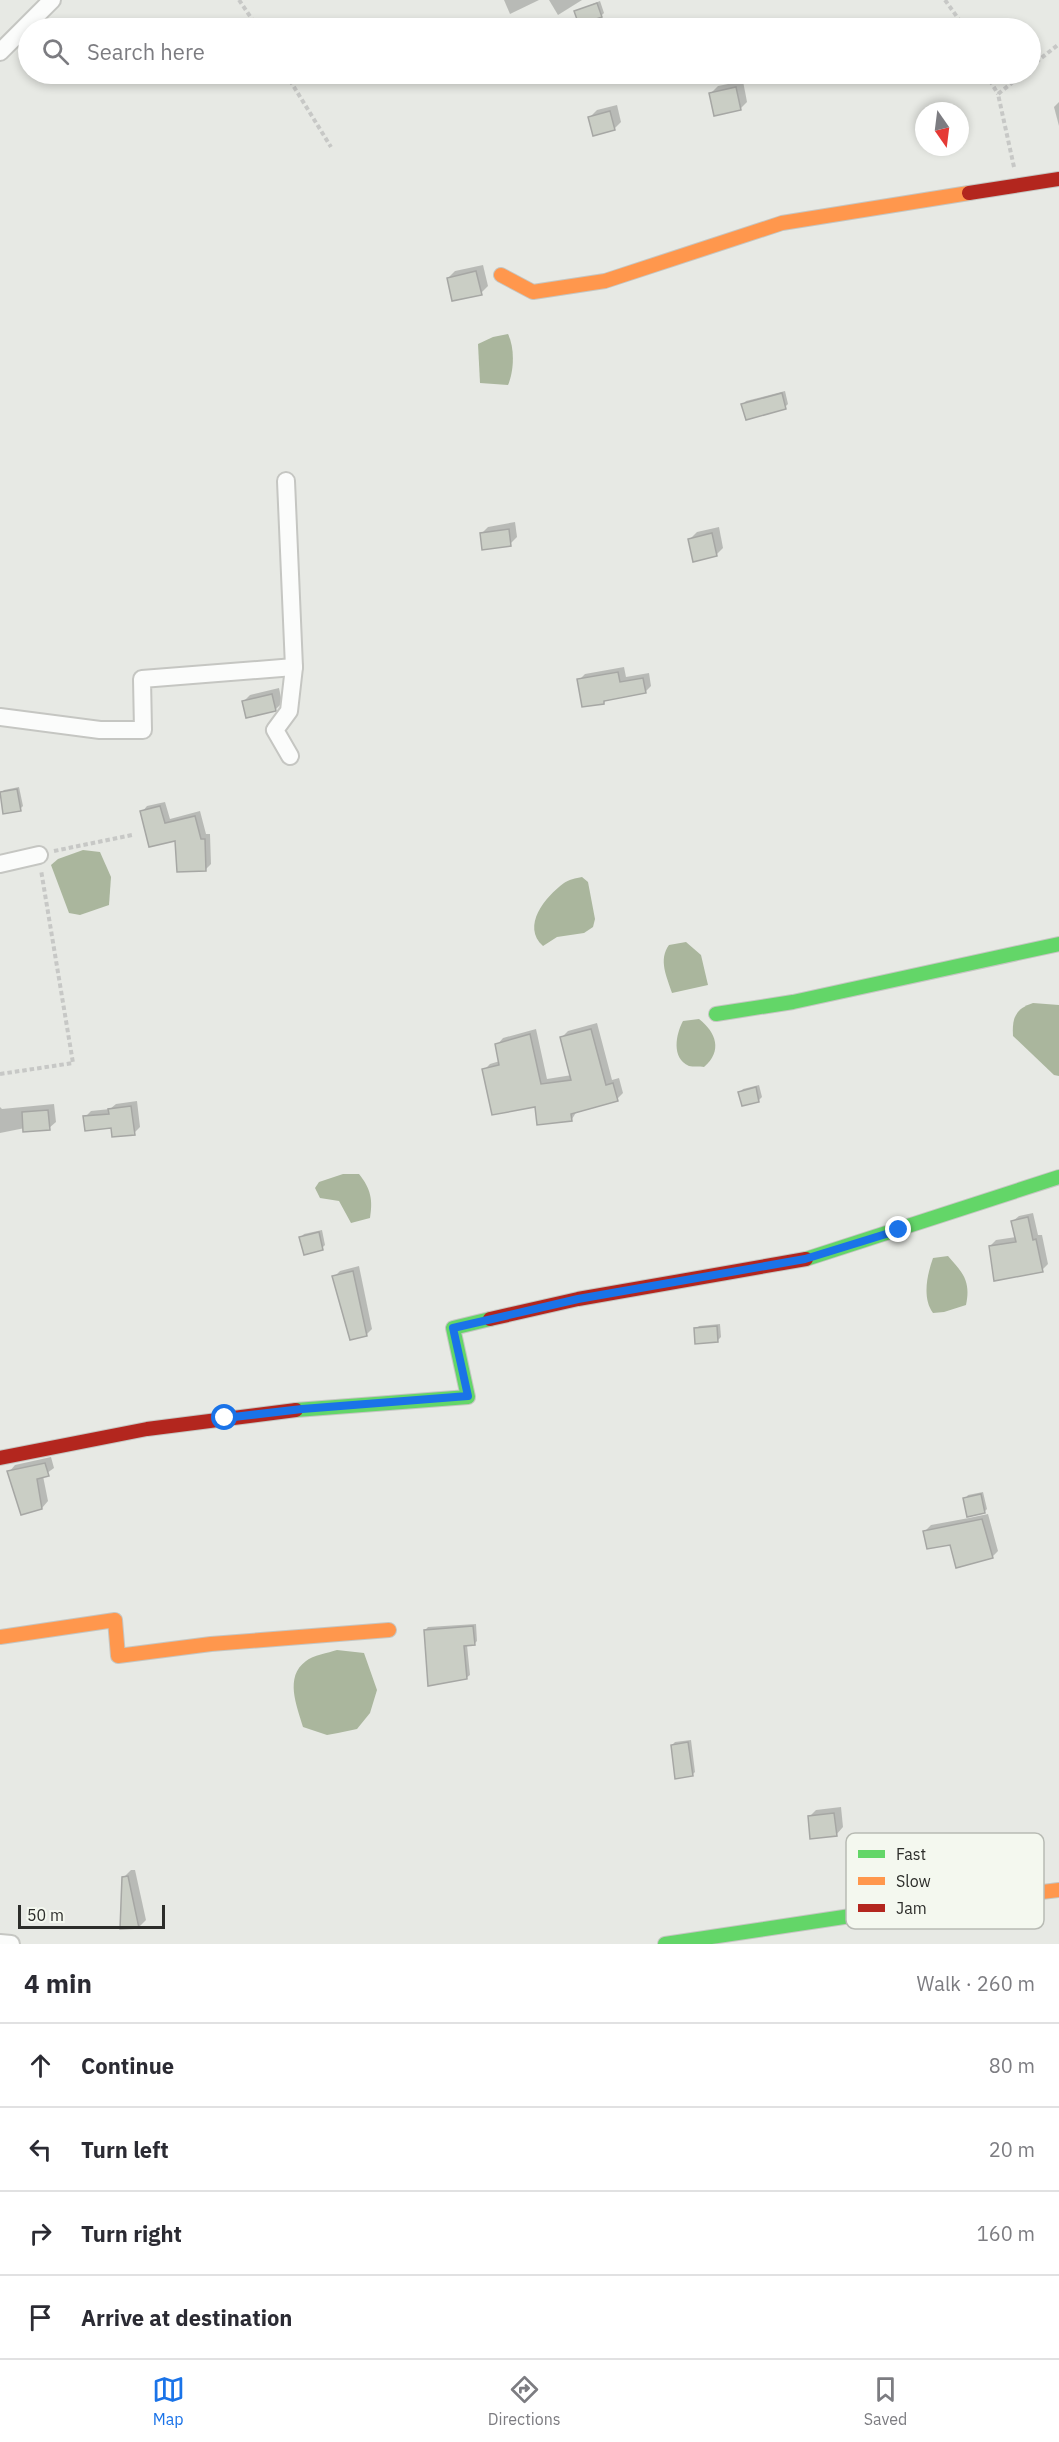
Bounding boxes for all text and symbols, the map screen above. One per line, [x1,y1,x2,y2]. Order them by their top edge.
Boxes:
search box [18,18,1041,84]
icon: search [39,35,72,68]
text: Search here [87,37,205,66]
north arrow [915,102,969,156]
route end [885,1216,911,1242]
route start [211,1404,237,1430]
legend [846,1833,1044,1929]
text: Fast [896,1844,926,1864]
text: Slow [896,1871,931,1891]
text: Jam [896,1898,927,1918]
scale bar [18,1902,165,1930]
text: 50 m [27,1905,64,1925]
text: 4 min [24,1966,92,2000]
text: Walk · 260 m [917,1970,1035,1997]
icon: ahead [24,2049,57,2082]
text: Continue [81,2051,174,2080]
text: 80 m [989,2052,1035,2079]
icon: left [24,2133,57,2166]
text: Turn left [81,2135,169,2164]
text: 20 m [989,2136,1035,2163]
icon: right [24,2217,57,2250]
text: Turn right [81,2219,182,2248]
text: 160 m [977,2220,1035,2247]
icon: arrive [24,2301,57,2334]
text: Arrive at destination [81,2303,292,2332]
tab: Map [152,2373,185,2429]
tab: Directions [488,2373,561,2429]
tab: Saved [864,2373,907,2429]

